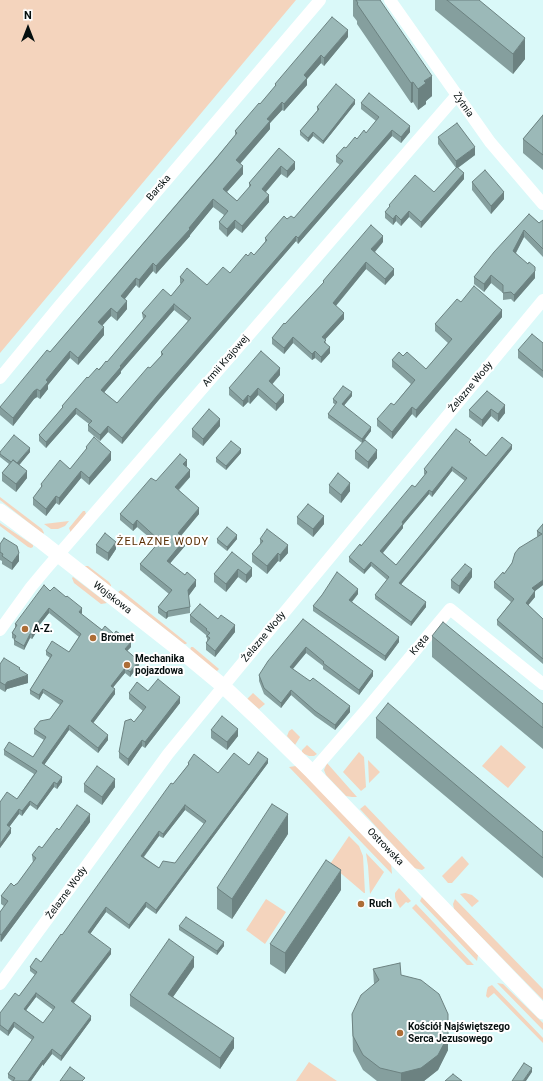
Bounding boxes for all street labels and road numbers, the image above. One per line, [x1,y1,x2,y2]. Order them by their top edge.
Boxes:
street label: Żytnia [450,90,476,120]
street label: Barska [144,172,174,204]
street label: Armii Krajowej [200,333,252,389]
street label: Żelazne Wody [446,359,496,415]
street label: Wojskowa [90,579,134,617]
street label: Żelazne Wody [239,609,289,665]
street label: Kręta [408,632,432,658]
street label: Ostrowska [364,826,406,868]
street label: Żelazne Wody [44,864,90,922]

